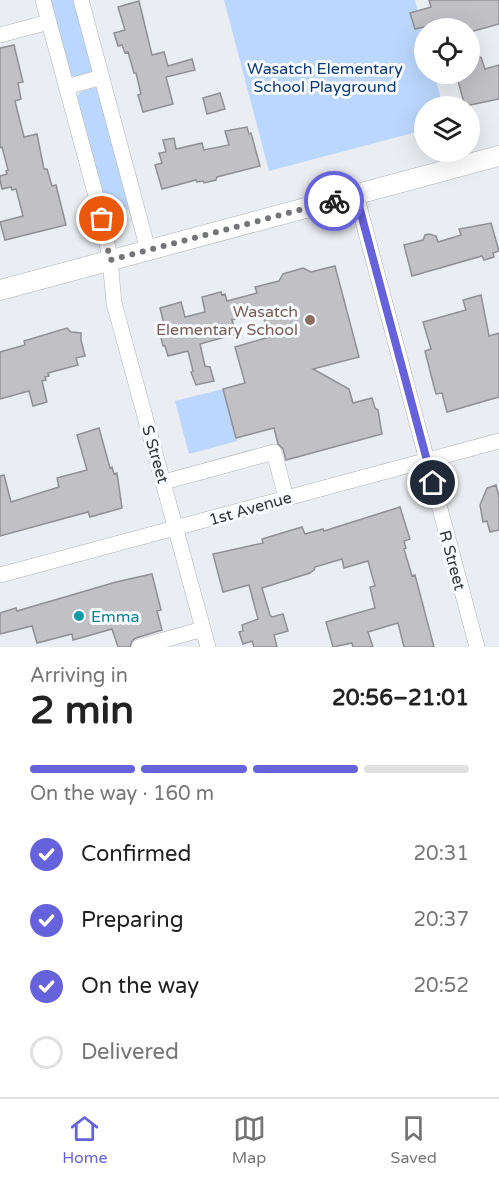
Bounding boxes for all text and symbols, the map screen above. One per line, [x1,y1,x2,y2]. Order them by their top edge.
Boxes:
map controls [414,18,480,162]
button: locate [414,18,480,84]
park label: Wasatch Elementary School Playground [247,59,403,97]
button: layers [414,96,480,162]
courier [304,171,364,231]
icon: bike [318,185,351,218]
pin [76,193,127,244]
icon: bag [85,202,118,235]
place label: Wasatch Elementary School [156,302,298,340]
marker: Wasatch Elementary School [303,313,317,327]
street label: S Street [137,423,173,486]
pin [407,457,458,508]
icon: home [416,466,449,499]
street label: 1st Avenue [207,488,294,530]
street label: R Street [434,528,470,592]
place label: Emma [91,607,139,627]
marker: Emma [72,609,86,623]
text: Arriving in [30,664,128,688]
text: 20:56–21:01 [332,685,469,711]
text: 2 min [30,687,134,734]
text: On the way · 160 m [30,782,214,806]
icon: check [30,838,63,871]
text: Confirmed [81,841,191,867]
text: 20:31 [414,842,469,866]
icon: check [30,904,63,937]
text: Preparing [81,907,184,933]
text: 20:37 [414,908,469,932]
icon: check [30,970,63,1003]
text: On the way [81,973,199,999]
text: 20:52 [414,974,469,998]
text: Delivered [81,1039,179,1065]
tab: Home [62,1112,107,1168]
tab: Map [232,1112,266,1168]
tab: Saved [391,1112,437,1168]

